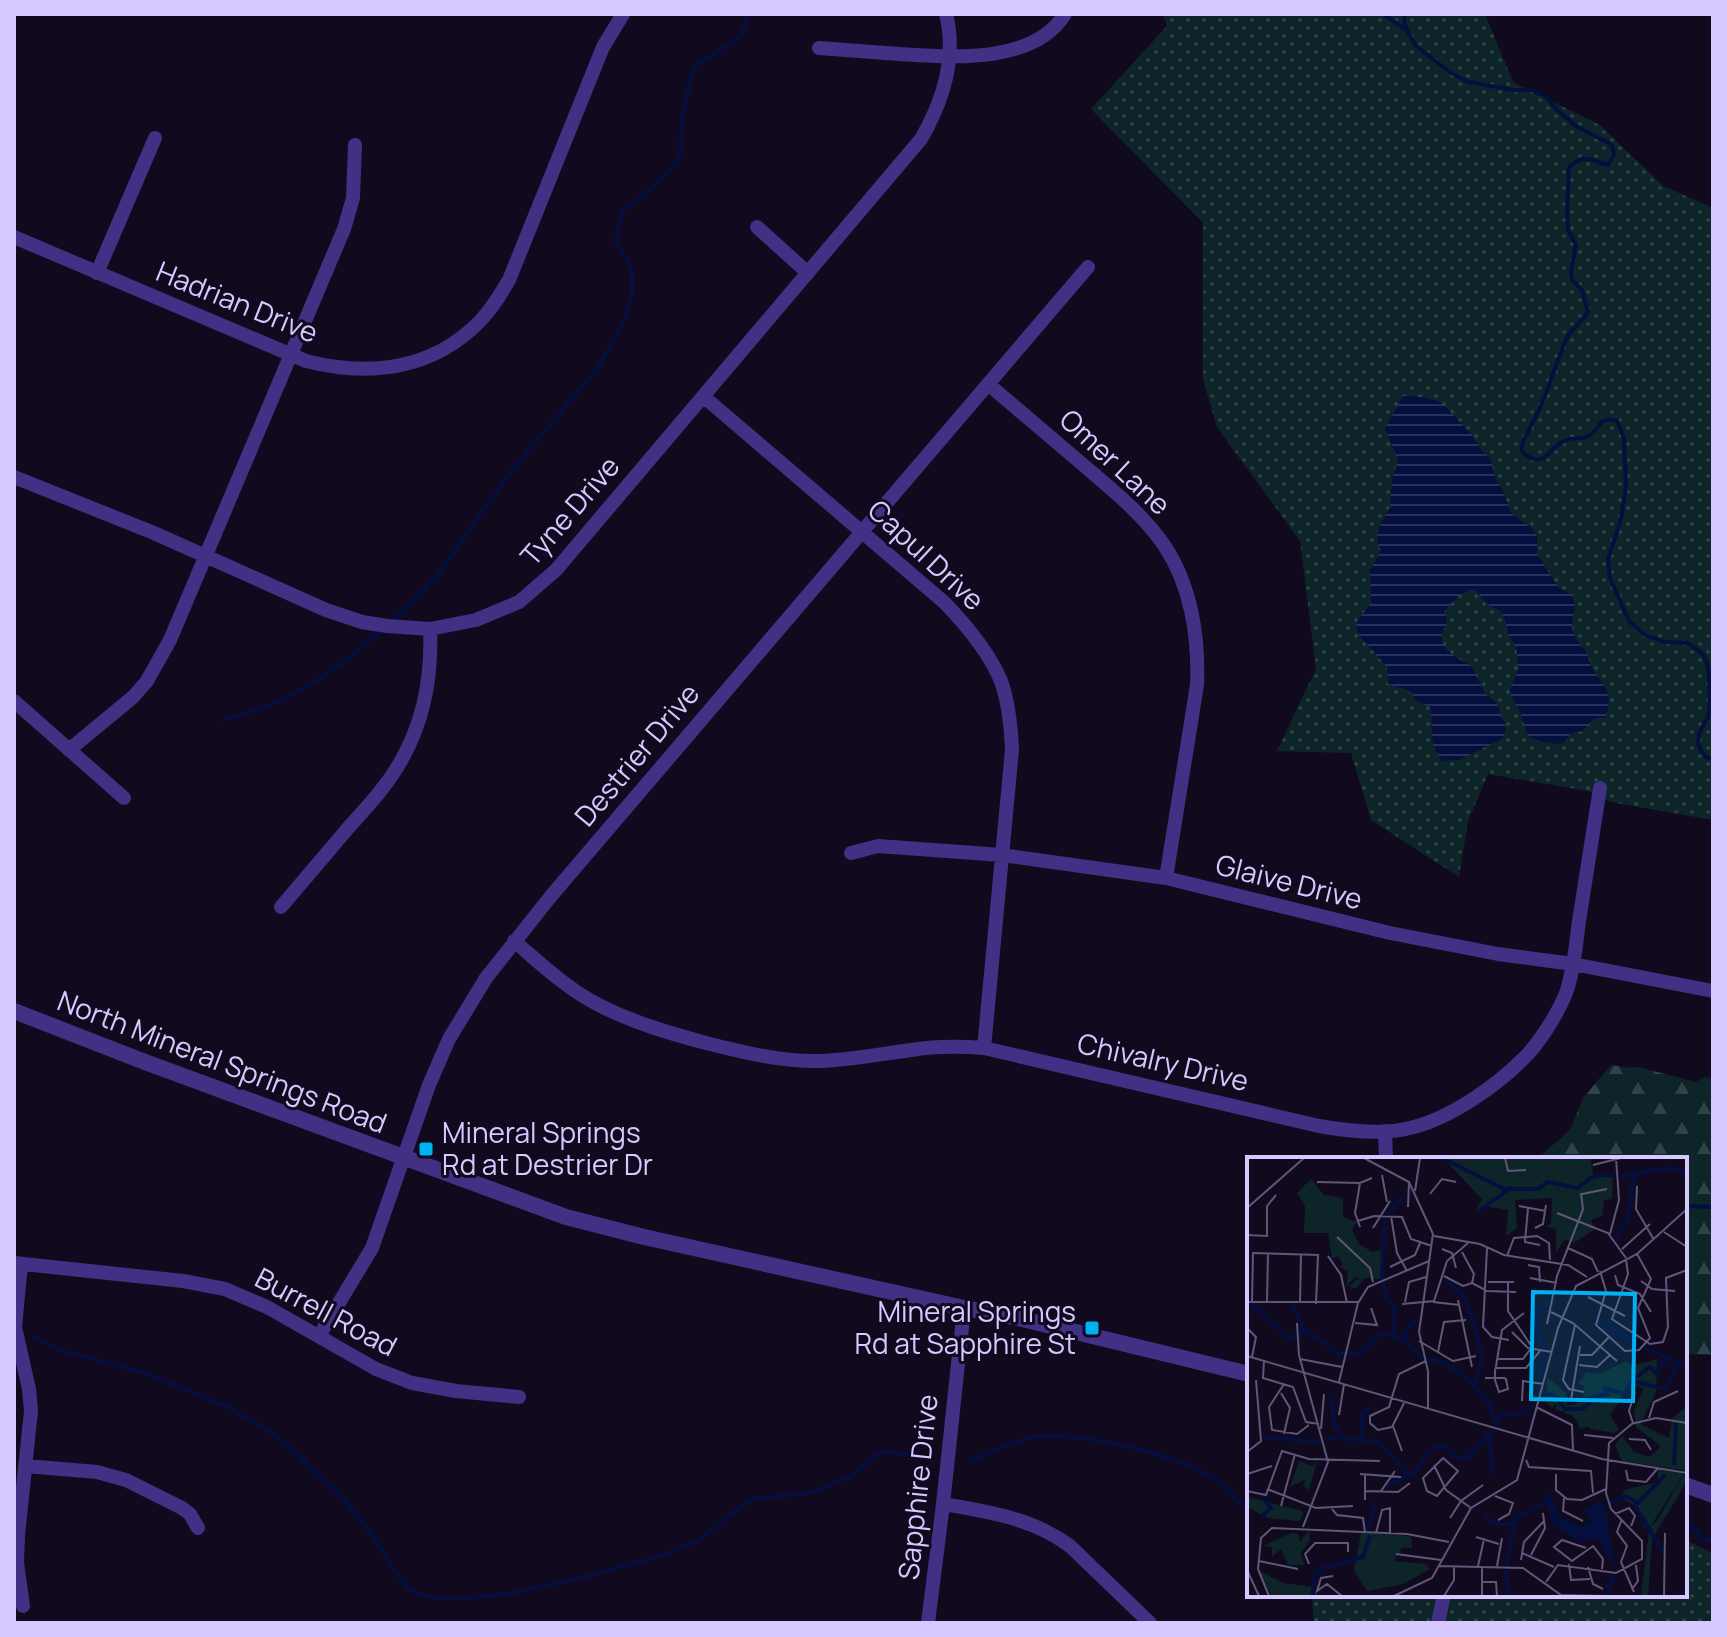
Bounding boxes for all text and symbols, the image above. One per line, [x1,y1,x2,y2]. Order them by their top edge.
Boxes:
street label: Hadrian Drive [151,251,324,351]
street label: Omer Lane [1052,400,1179,522]
street label: Tyne Drive [511,448,627,573]
street label: Capul Drive [860,490,993,618]
street label: Destrier Drive [565,675,707,834]
street label: Glaive Drive [1212,845,1366,918]
street label: North Mineral Springs Road [52,981,392,1141]
street label: Chivalry Drive [1074,1023,1252,1099]
place label: Mineral Springs Rd at Destrier Dr [442,1113,653,1183]
marker: Mineral Springs Rd at Destrier Dr [417,1140,435,1158]
inset map [1247,1157,1687,1597]
street label: Burrell Road [249,1258,404,1364]
place label: Mineral Springs Rd at Sapphire St [854,1292,1076,1362]
marker: Mineral Springs Rd at Sapphire St [1083,1319,1101,1337]
street label: Sapphire Drive [888,1392,946,1582]

